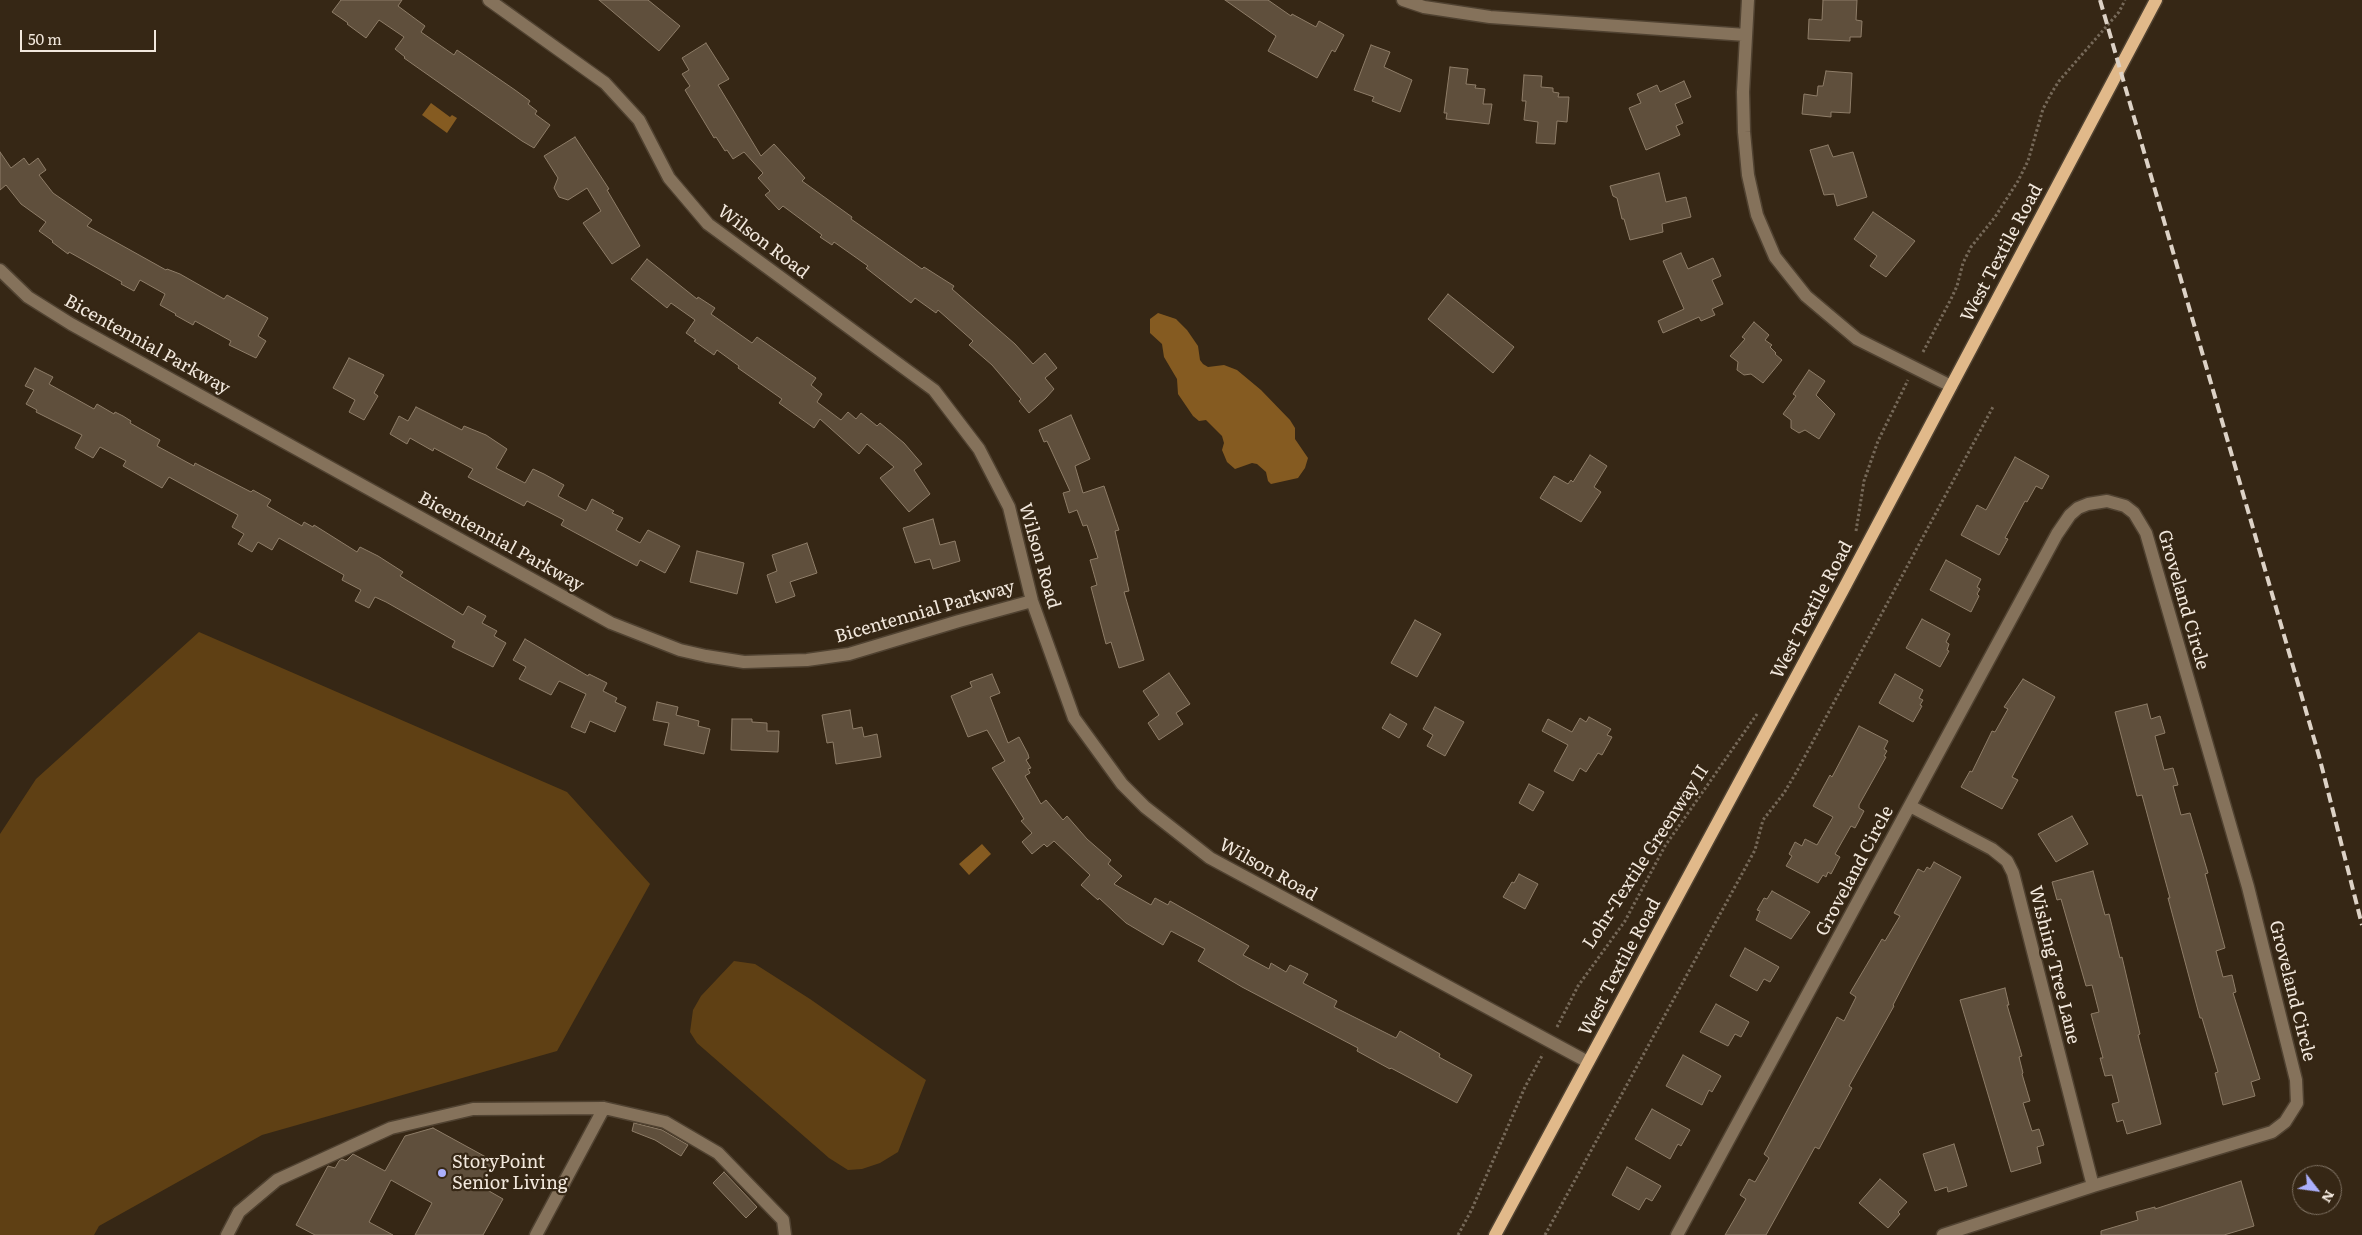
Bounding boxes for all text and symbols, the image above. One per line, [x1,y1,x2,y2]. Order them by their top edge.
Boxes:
scale bar [22,20,159,52]
text: 50 m [28,27,62,50]
street label: West Textile Road [1957,180,2047,326]
street label: Wilson Road [713,201,813,283]
street label: Bicentennial Parkway [60,290,234,400]
street label: Bicentennial Parkway [414,487,588,597]
street label: Wilson Road [1014,501,1064,611]
street label: Groveland Circle [2153,528,2213,672]
street label: West Textile Road [1767,537,1857,683]
street label: Bicentennial Parkway [833,576,1017,648]
street label: Lohr-Textile Greenway II [1578,761,1714,953]
street label: Groveland Circle [1812,802,1898,940]
street label: Wilson Road [1215,834,1321,906]
street label: Wishing Tree Lane [2024,884,2084,1046]
street label: West Textile Road [1575,894,1665,1040]
street label: Groveland Circle [2264,918,2320,1064]
place label: StoryPoint Senior Living [452,1152,568,1194]
north arrow [2292,1165,2342,1215]
marker: StoryPoint Senior Living [436,1167,448,1179]
text: N [2318,1187,2341,1207]

